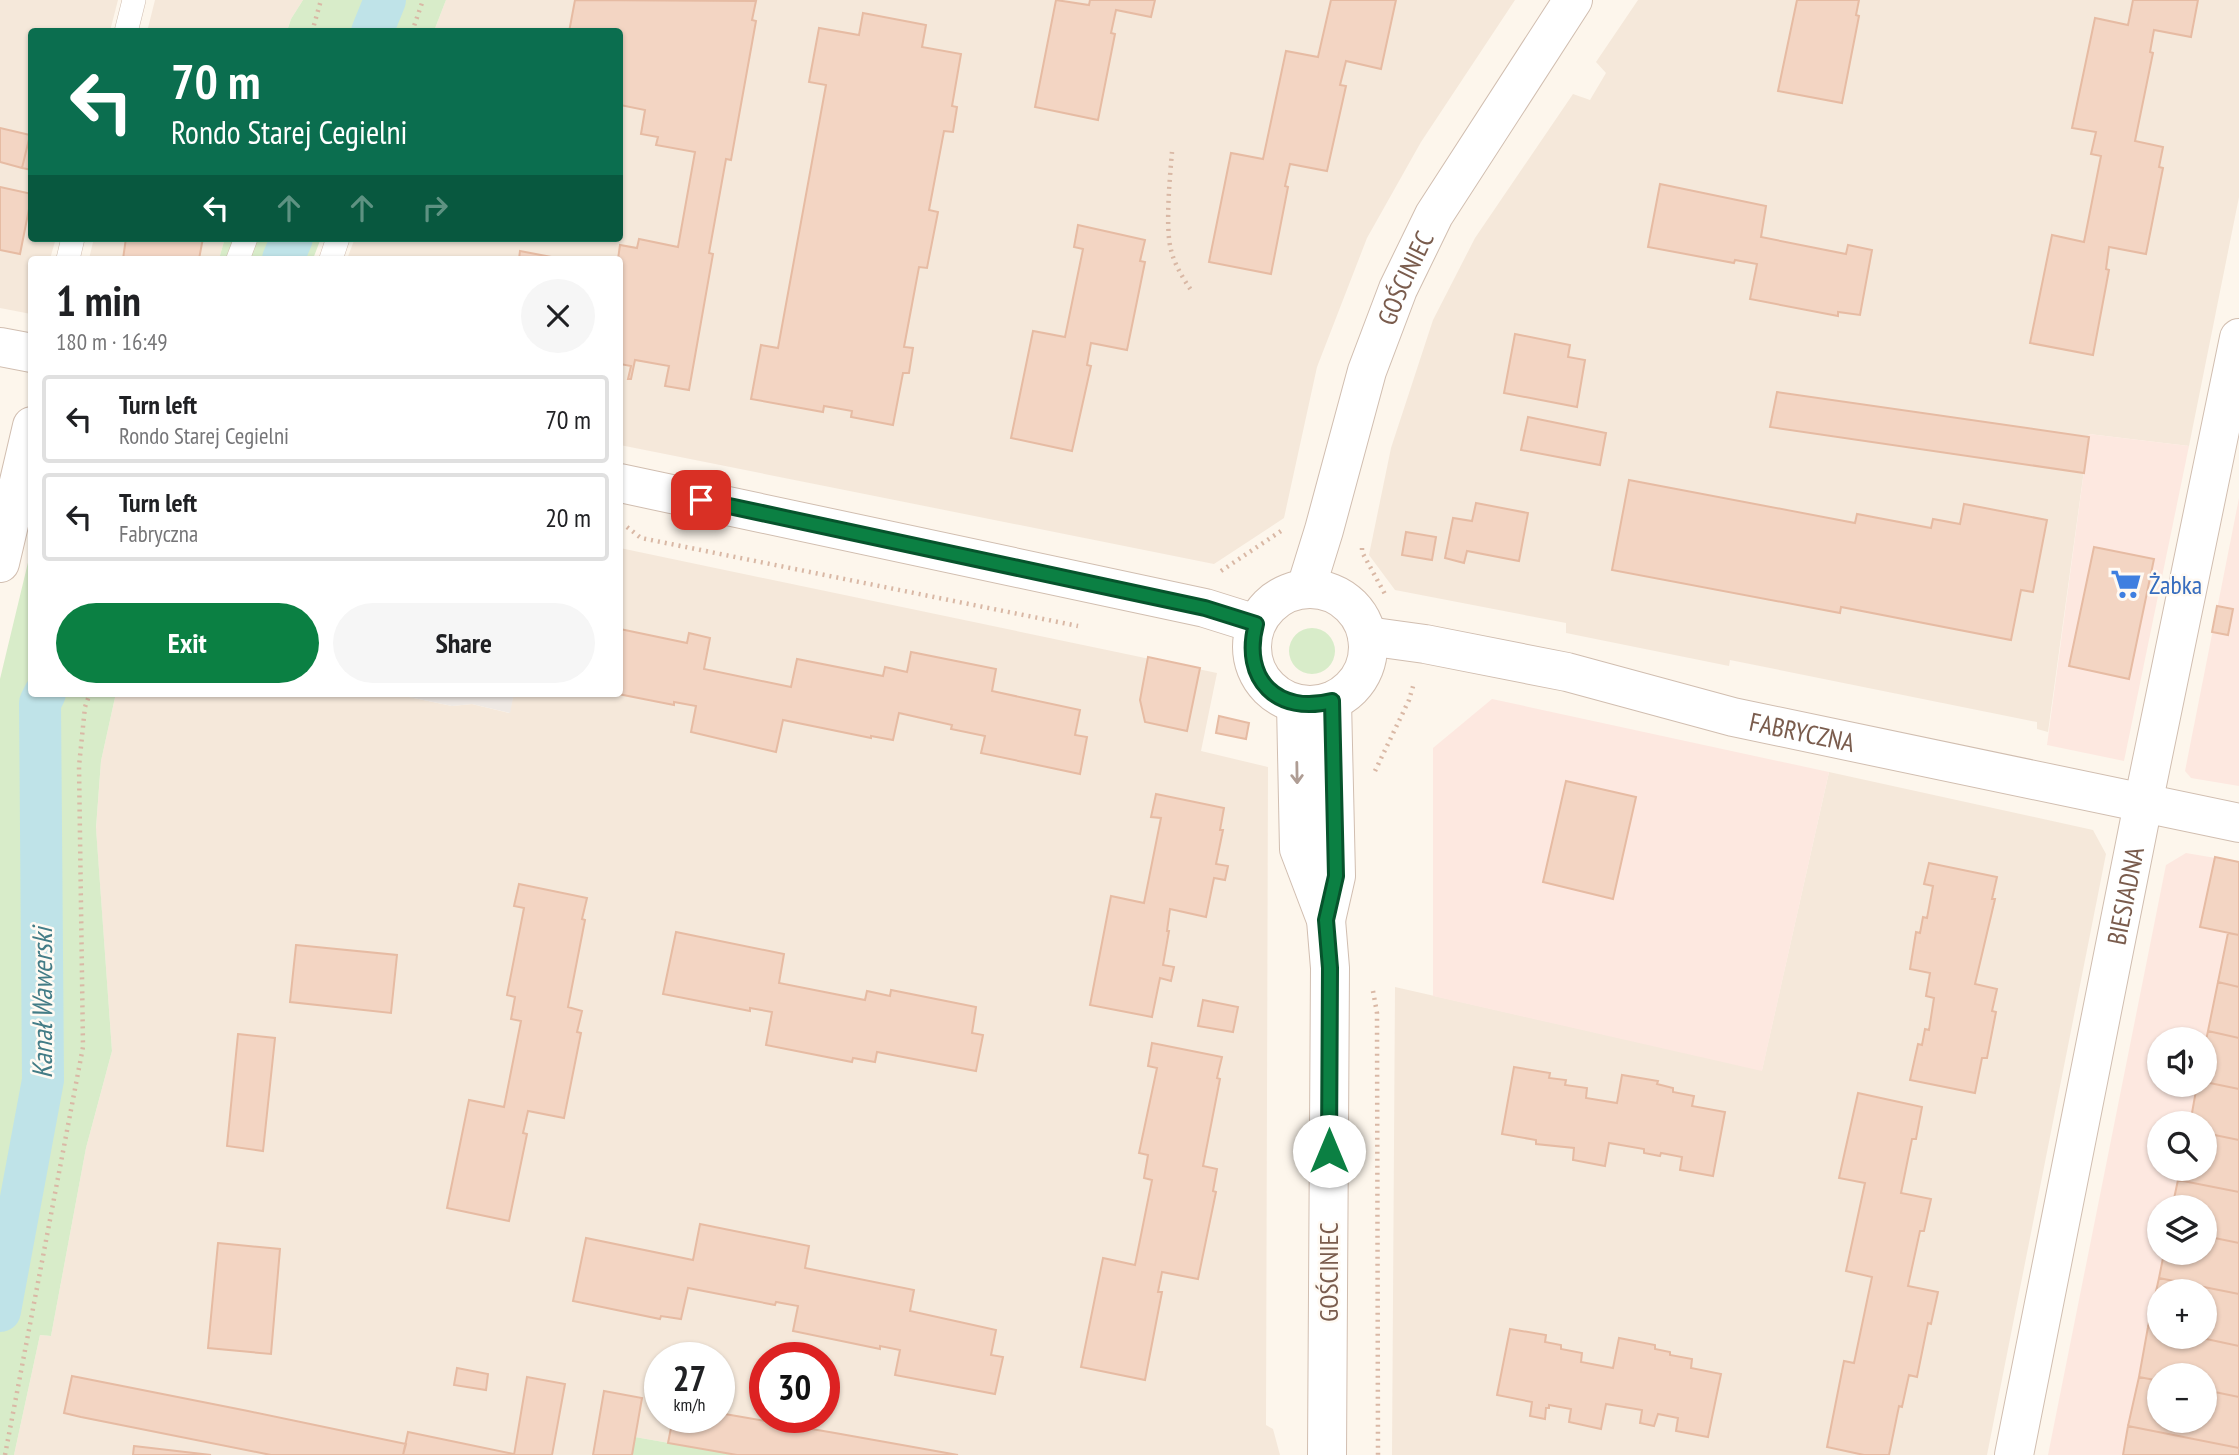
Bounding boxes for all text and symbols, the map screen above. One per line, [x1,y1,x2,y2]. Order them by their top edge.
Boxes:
text: 70 m [171,49,260,113]
icon: left [56,56,147,147]
text: Rondo Starej Cegielni [171,111,408,153]
icon: left [197,189,235,227]
icon: ahead [270,189,308,227]
icon: ahead [343,189,381,227]
icon: right [416,189,454,227]
street label: GOŚCINIEC [1370,225,1440,329]
text: 1 min [56,273,141,328]
button: close [521,279,595,353]
text: 180 m · 16:49 [56,327,168,356]
text: Turn left [119,388,197,421]
icon: left [60,400,98,438]
text: 70 m [545,403,591,436]
text: Rondo Starej Cegielni [119,421,289,450]
pin [671,470,731,530]
icon: arrive [682,481,720,519]
text: Turn left [119,486,197,519]
icon: left [60,498,98,536]
text: 20 m [545,501,591,534]
text: Fabryczna [119,519,198,548]
supermarket icon: Żabka [2109,567,2143,601]
place label: Żabka [2149,568,2202,601]
button: Exit [56,603,319,683]
button: Share [333,603,595,683]
street label: FABRYCZNA [1747,704,1858,759]
one-way arrow [1290,761,1304,784]
street label: BIESIADNA [2099,843,2151,948]
water label: Kanał Wawerski [23,924,60,1078]
map controls [2147,1027,2217,1433]
button: sound [2147,1027,2217,1097]
button: search [2147,1111,2217,1181]
position arrow [1292,1114,1366,1188]
button: layers [2147,1195,2217,1265]
street label: GOŚCINIEC [1312,1222,1345,1322]
button: + [2147,1279,2217,1349]
speed limit sign: 30 [749,1342,840,1433]
text: 27 [673,1355,706,1401]
button: − [2147,1363,2217,1433]
text: km/h [674,1393,705,1416]

